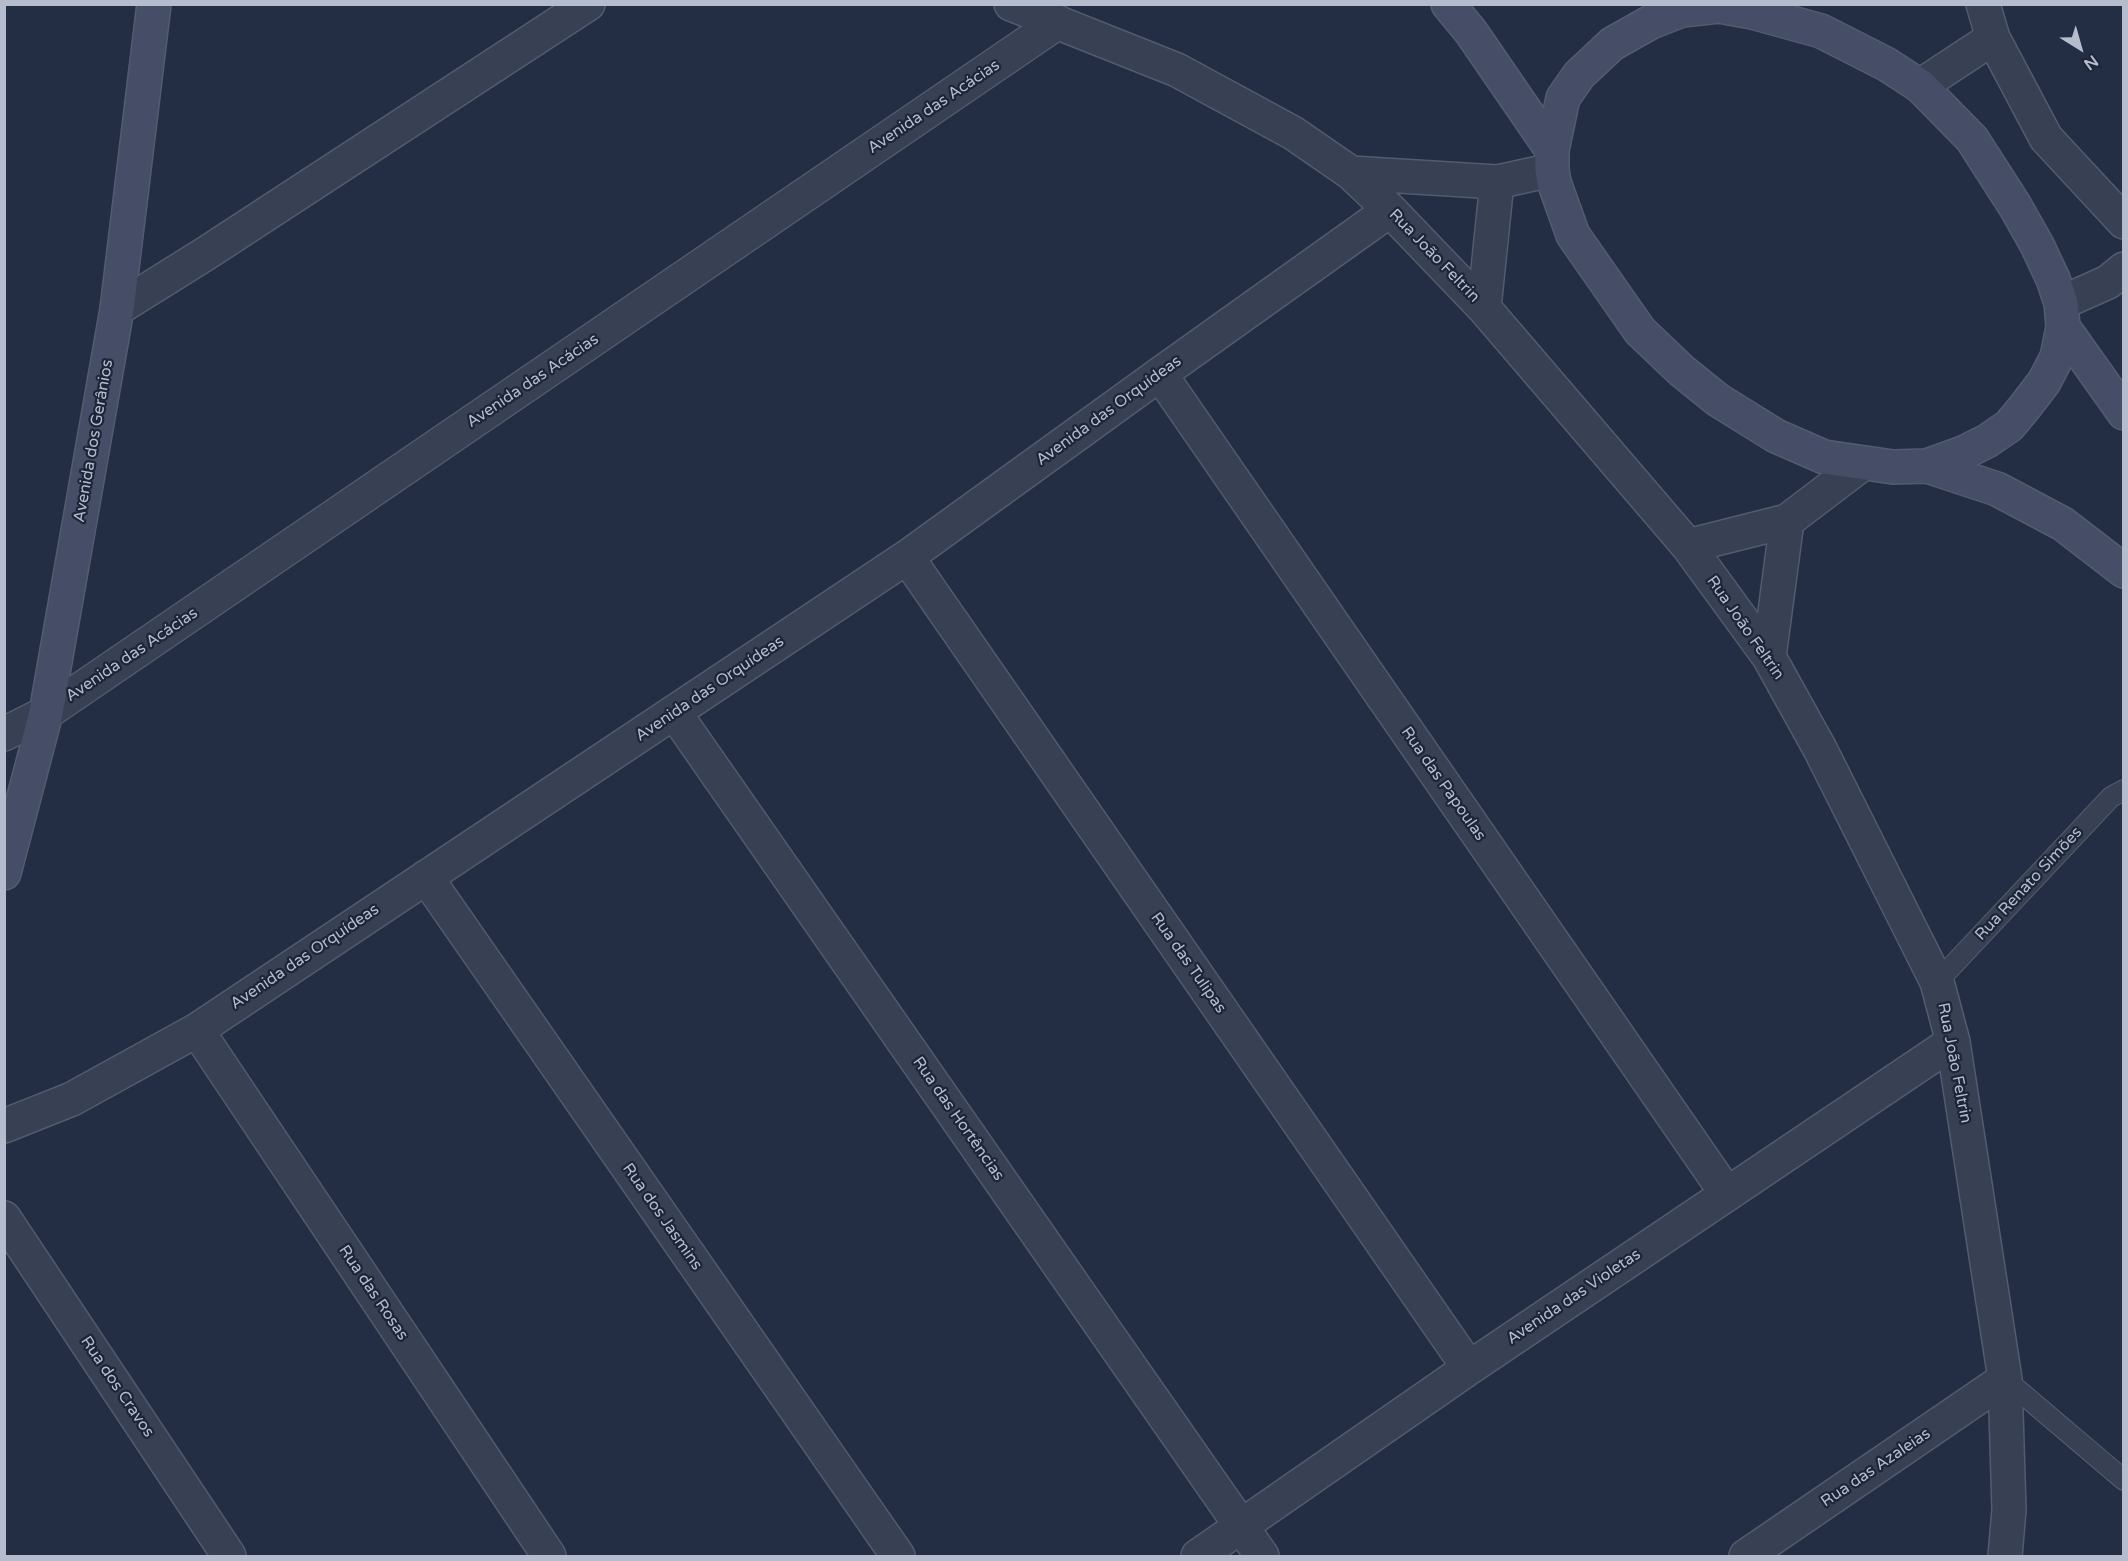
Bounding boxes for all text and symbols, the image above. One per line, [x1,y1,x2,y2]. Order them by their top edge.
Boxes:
north arrow [2050,18,2110,78]
text: N [2080,51,2102,74]
street label: Avenida das Acácias [864,56,1004,158]
street label: Rua João Feltrin [1385,205,1483,307]
street label: Avenida das Acácias [463,330,603,432]
street label: Avenida das Orquídeas [1033,352,1185,470]
street label: Avenida dos Gerânios [70,358,118,524]
street label: Rua João Feltrin [1702,572,1788,684]
street label: Avenida das Acácias [62,604,202,706]
street label: Avenida das Orquídeas [632,632,788,746]
street label: Rua das Papoulas [1396,723,1490,845]
street label: Rua Renato Simões [1972,823,2086,945]
street label: Avenida das Orquídeas [227,900,383,1014]
street label: Rua das Tulipas [1146,909,1230,1017]
street label: Rua João Feltrin [1933,1001,1975,1125]
street label: Rua das Hortências [908,1053,1008,1185]
street label: Rua dos Jasmins [618,1160,706,1274]
street label: Rua das Rosas [334,1242,412,1344]
street label: Avenida das Violetas [1503,1245,1645,1349]
street label: Rua dos Cravos [76,1333,158,1441]
street label: Rua das Azaleias [1818,1424,1934,1512]

